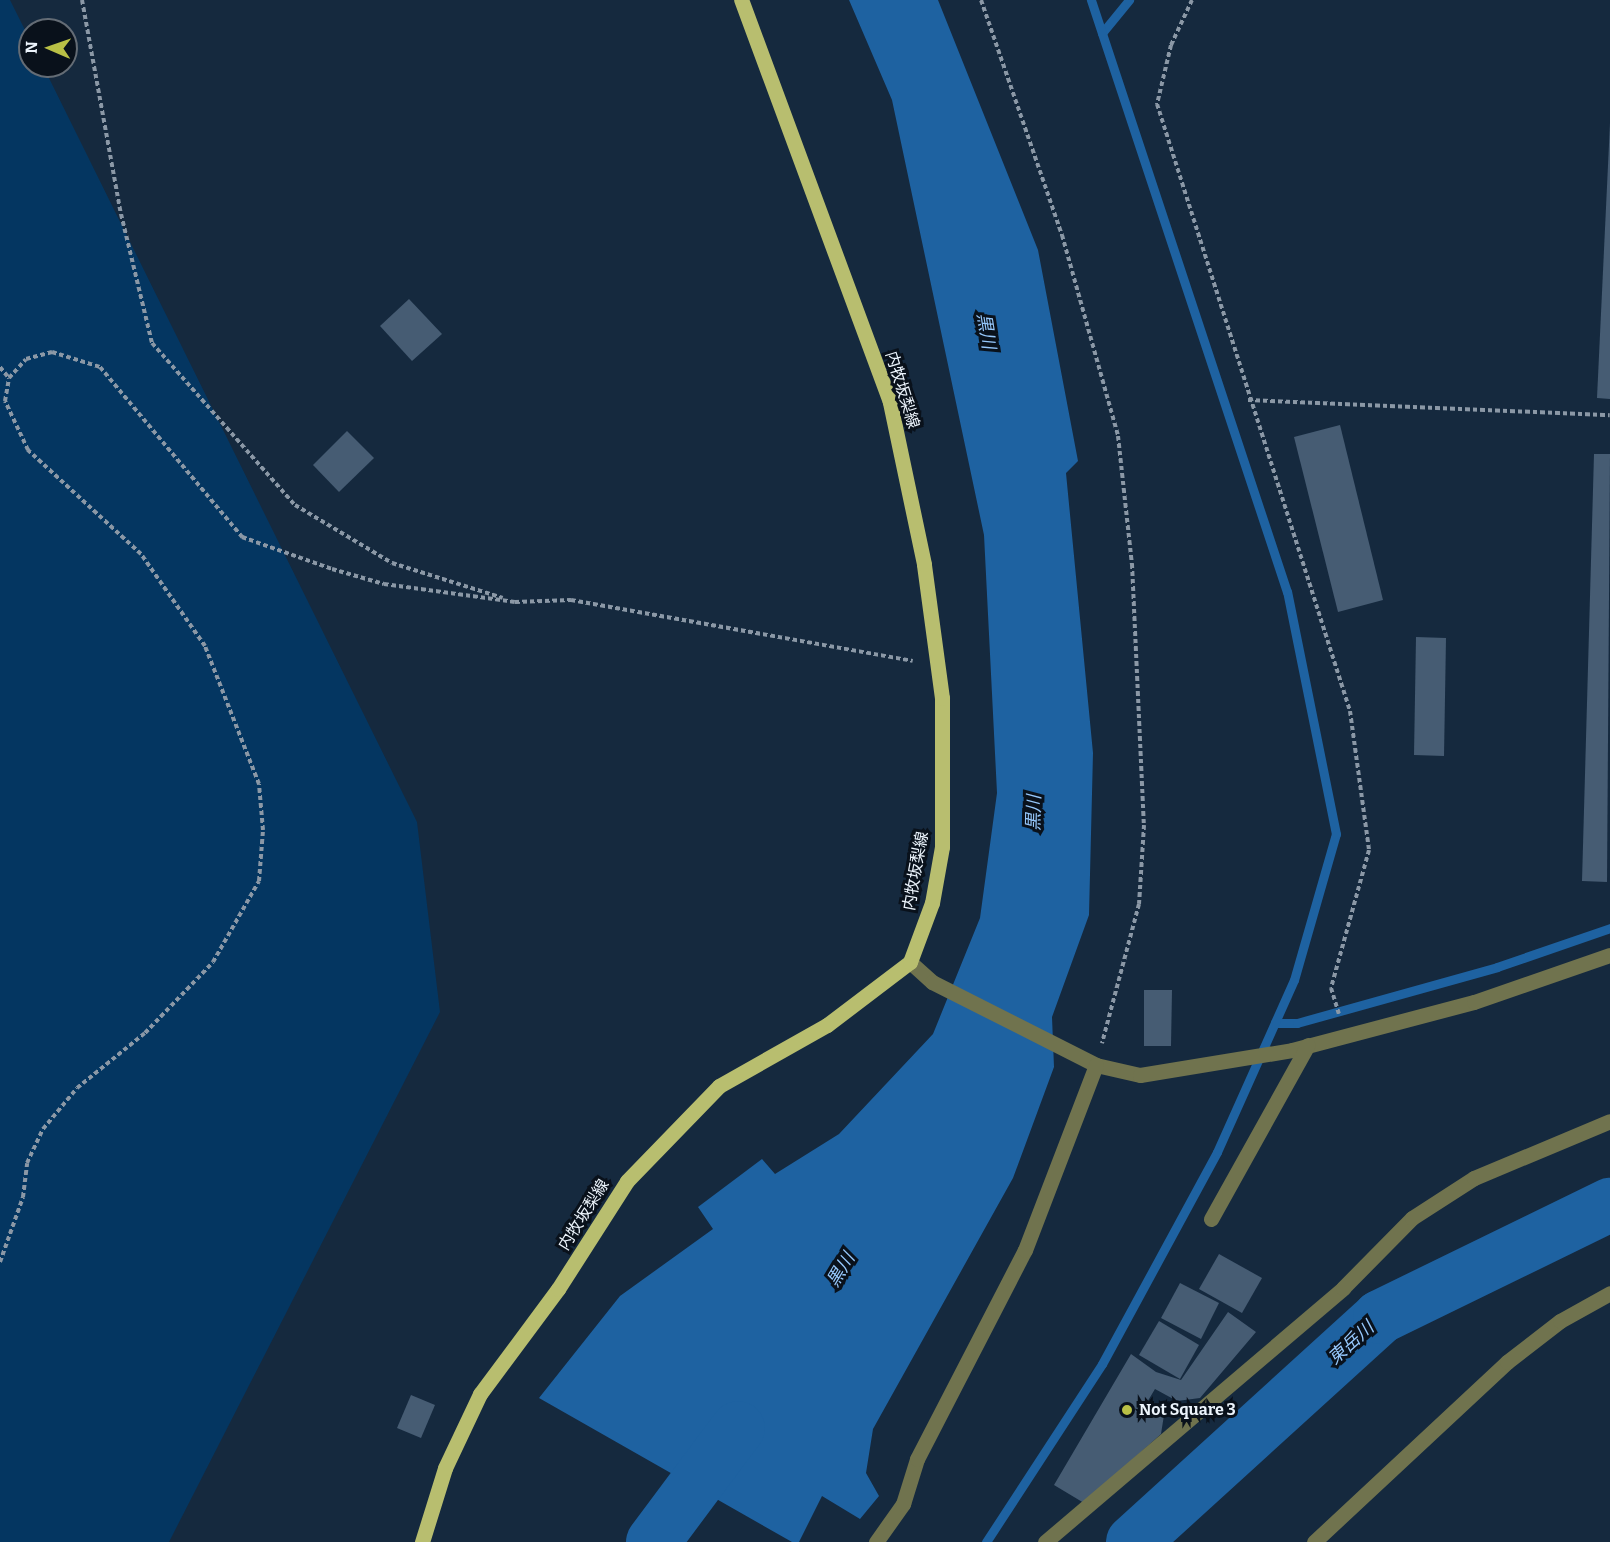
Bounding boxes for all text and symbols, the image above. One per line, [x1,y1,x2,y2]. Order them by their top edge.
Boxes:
north arrow [18,18,78,78]
text: N [22,41,41,54]
water label: 黒川 [973,312,999,350]
street label: 内牧坂梨線 [881,349,923,431]
water label: 黒川 [1023,795,1045,831]
street label: 内牧坂梨線 [900,830,932,912]
street label: 内牧坂梨線 [555,1176,613,1254]
water label: 黒川 [822,1249,860,1291]
water label: 東岳川 [1324,1317,1378,1369]
place label: Not Square 3 [1139,1400,1236,1420]
marker: Not Square 3 [1120,1403,1134,1417]

